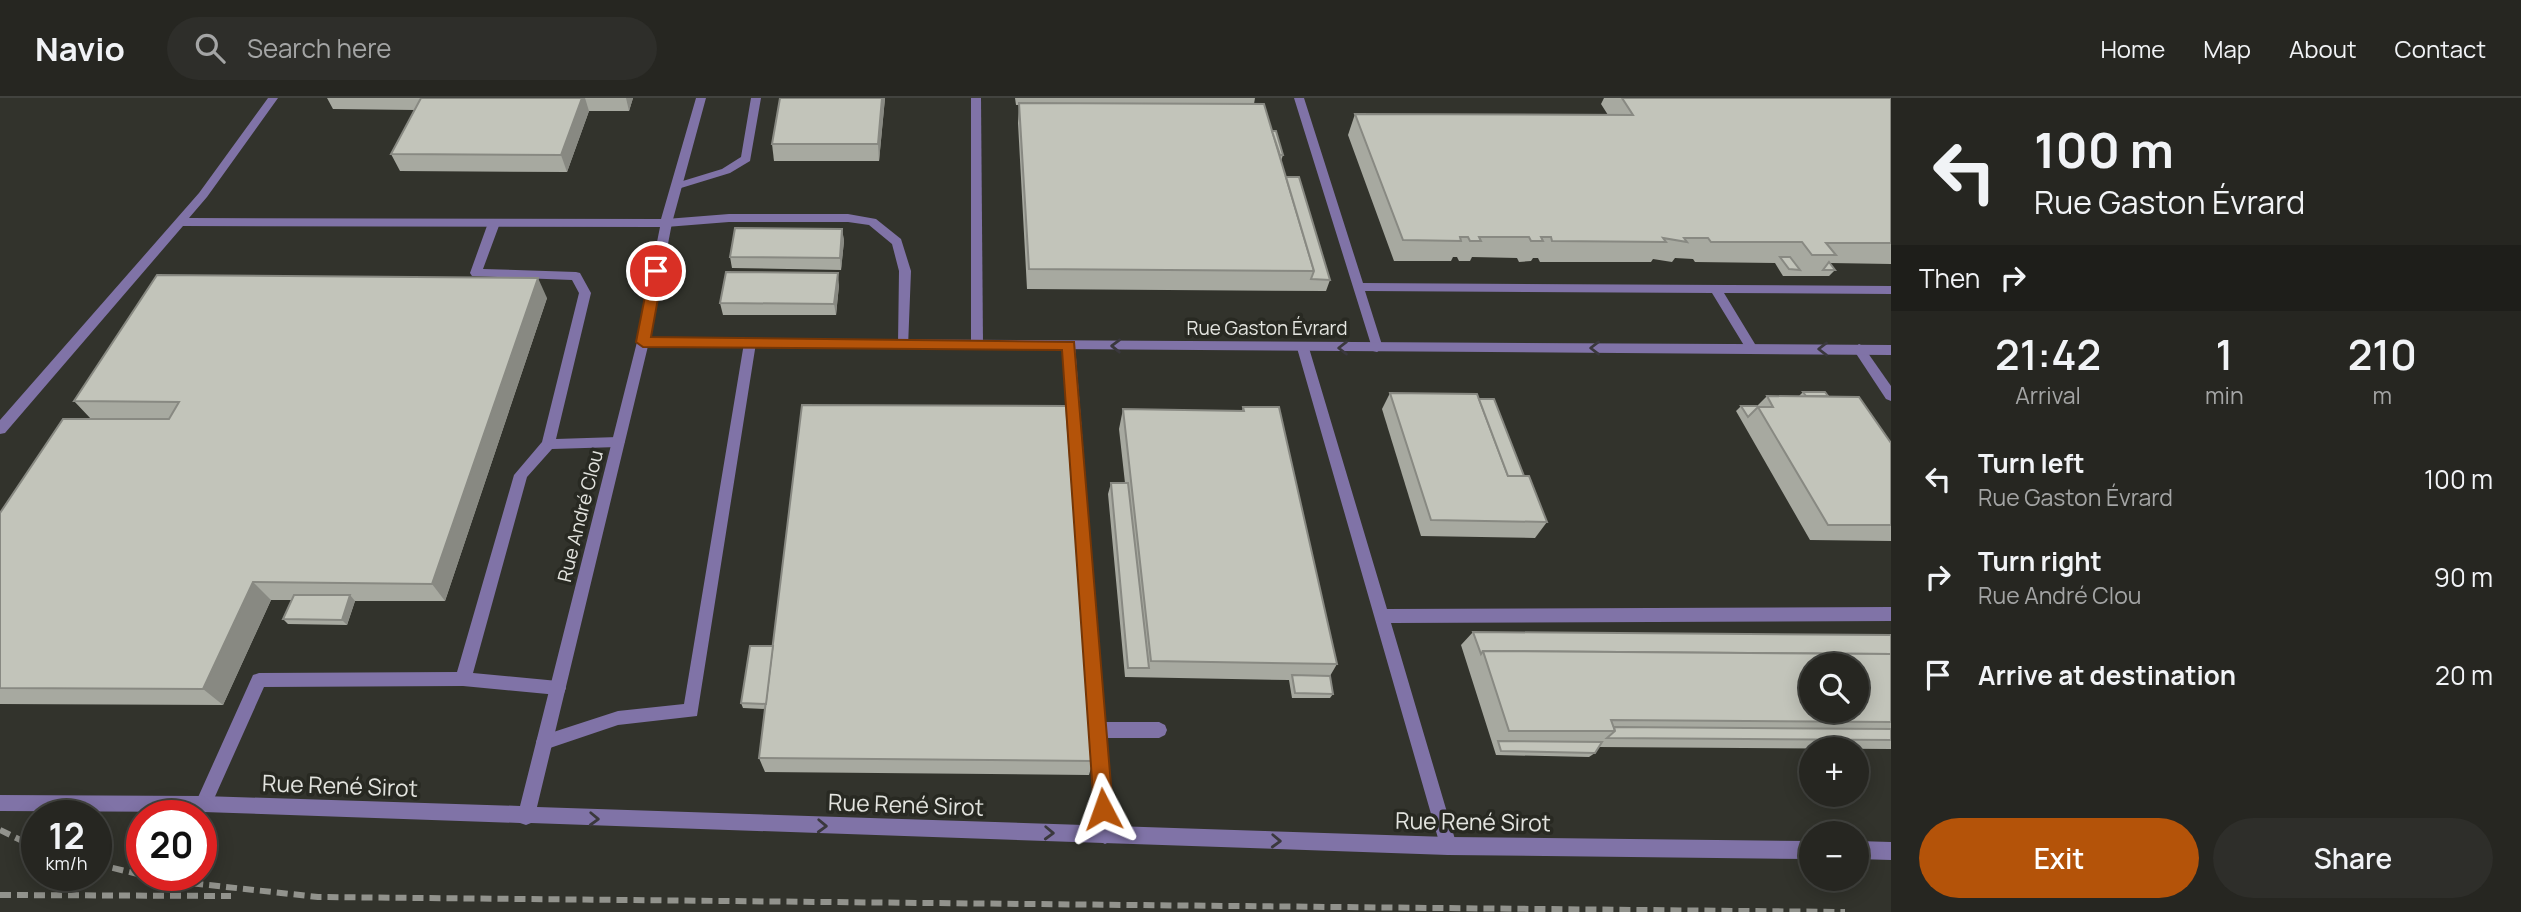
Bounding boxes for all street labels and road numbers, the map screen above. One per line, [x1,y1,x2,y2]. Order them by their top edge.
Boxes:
street label: Rue Gaston Évrard [1186,315,1348,341]
street label: Rue André Clou [551,447,609,585]
street label: Rue René Sirot [262,766,418,804]
street label: Rue René Sirot [828,785,984,823]
street label: Rue René Sirot [1395,804,1551,838]

